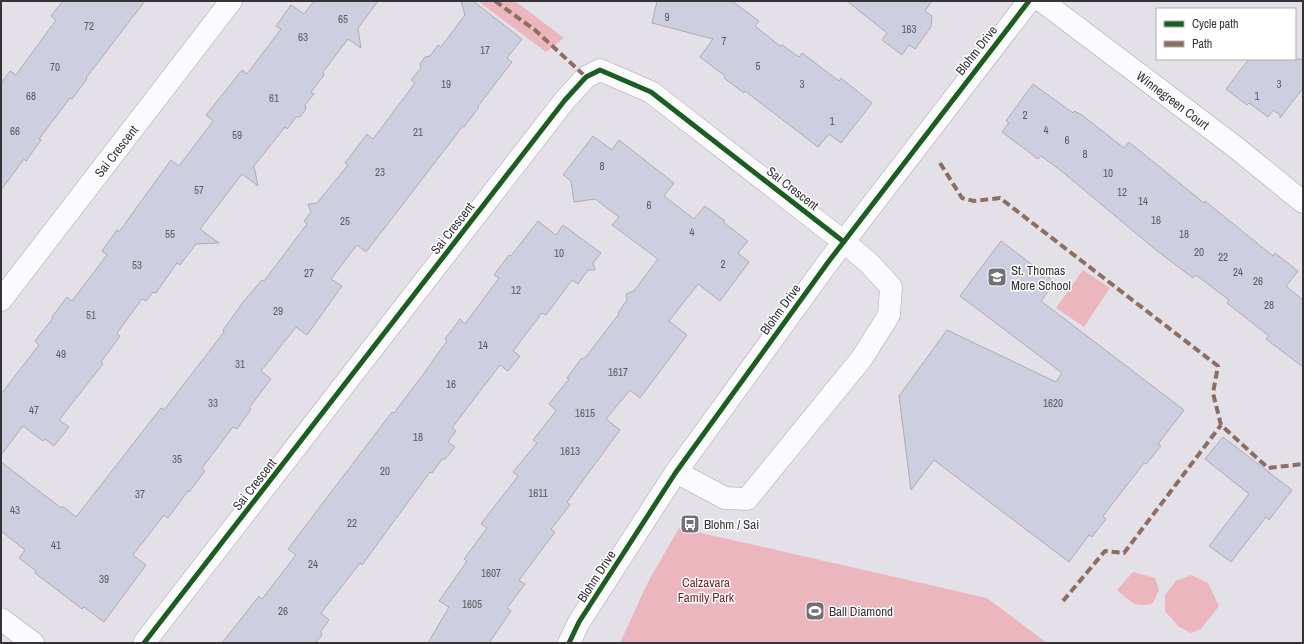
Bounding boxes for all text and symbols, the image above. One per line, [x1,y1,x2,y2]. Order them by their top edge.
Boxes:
legend [1156,8,1296,60]
house number: 9 [664,10,670,24]
house number: 65 [338,12,348,26]
text: Cycle path [1192,16,1239,32]
house number: 72 [84,19,94,33]
house number: 163 [901,22,917,36]
street label: Blohm Drive [952,22,1001,79]
house number: 63 [298,30,308,44]
house number: 7 [721,34,727,48]
text: Path [1192,36,1212,52]
house number: 17 [480,43,490,57]
house number: 5 [755,59,761,73]
house number: 70 [50,60,60,74]
street label: Winnegreen Court [1133,67,1213,133]
house number: 19 [441,77,451,91]
house number: 3 [799,77,805,91]
house number: 3 [1276,77,1282,91]
house number: 68 [26,89,36,103]
house number: 1 [1254,89,1260,103]
house number: 61 [269,91,279,105]
house number: 2 [1022,108,1028,122]
house number: 1 [829,114,835,128]
street label: Sai Crescent [91,122,142,181]
house number: 4 [1043,123,1049,137]
house number: 66 [10,124,20,138]
house number: 21 [413,125,423,139]
house number: 59 [232,128,242,142]
house number: 6 [1064,133,1070,147]
house number: 8 [1082,147,1088,161]
house number: 8 [599,159,605,173]
street label: Sai Crescent [763,163,822,214]
house number: 23 [375,165,385,179]
house number: 10 [1103,166,1113,180]
house number: 57 [194,183,204,197]
house number: 12 [1117,185,1127,199]
house number: 14 [1138,194,1148,208]
house number: 6 [646,198,652,212]
street label: Sai Crescent [427,199,478,258]
house number: 16 [1151,213,1161,227]
house number: 25 [340,214,350,228]
house number: 4 [689,225,695,239]
house number: 55 [165,227,175,241]
house number: 18 [1179,227,1189,241]
house number: 20 [1194,245,1204,259]
house number: 10 [554,246,564,260]
house number: 22 [1218,250,1228,264]
house number: 2 [720,257,726,271]
house number: 53 [132,258,142,272]
place label: St. Thomas More School [1011,262,1071,294]
house number: 24 [1233,265,1243,279]
house number: 27 [304,266,314,280]
school or university icon: St. Thomas More School [986,266,1008,288]
house number: 26 [1253,274,1263,288]
street label: Blohm Drive [756,281,805,338]
house number: 12 [511,283,521,297]
house number: 28 [1264,298,1274,312]
house number: 29 [273,304,283,318]
house number: 51 [86,308,96,322]
house number: 14 [478,338,488,352]
house number: 49 [56,347,66,361]
house number: 31 [235,357,245,371]
house number: 1617 [608,365,628,379]
house number: 16 [446,377,456,391]
house number: 33 [208,396,218,410]
house number: 1620 [1043,396,1063,410]
house number: 47 [29,403,39,417]
house number: 1615 [575,406,595,420]
house number: 18 [413,430,423,444]
house number: 1613 [560,444,580,458]
house number: 35 [172,452,182,466]
street label: Sai Crescent [229,455,280,514]
house number: 20 [380,464,390,478]
house number: 1611 [528,486,548,500]
house number: 37 [135,487,145,501]
house number: 43 [10,503,20,517]
bus stop icon: Blohm / Sai [679,513,701,535]
house number: 22 [347,516,357,530]
place label: Blohm / Sai [704,516,759,533]
house number: 41 [51,538,61,552]
street label: Blohm Drive [573,547,620,605]
house number: 24 [308,557,318,571]
house number: 1607 [481,566,501,580]
house number: 39 [99,572,109,586]
park label: Calzavara Family Park [678,574,735,606]
house number: 1605 [462,597,482,611]
sports icon: Ball Diamond [804,600,826,622]
place label: Ball Diamond [829,603,893,620]
house number: 26 [278,604,288,618]

